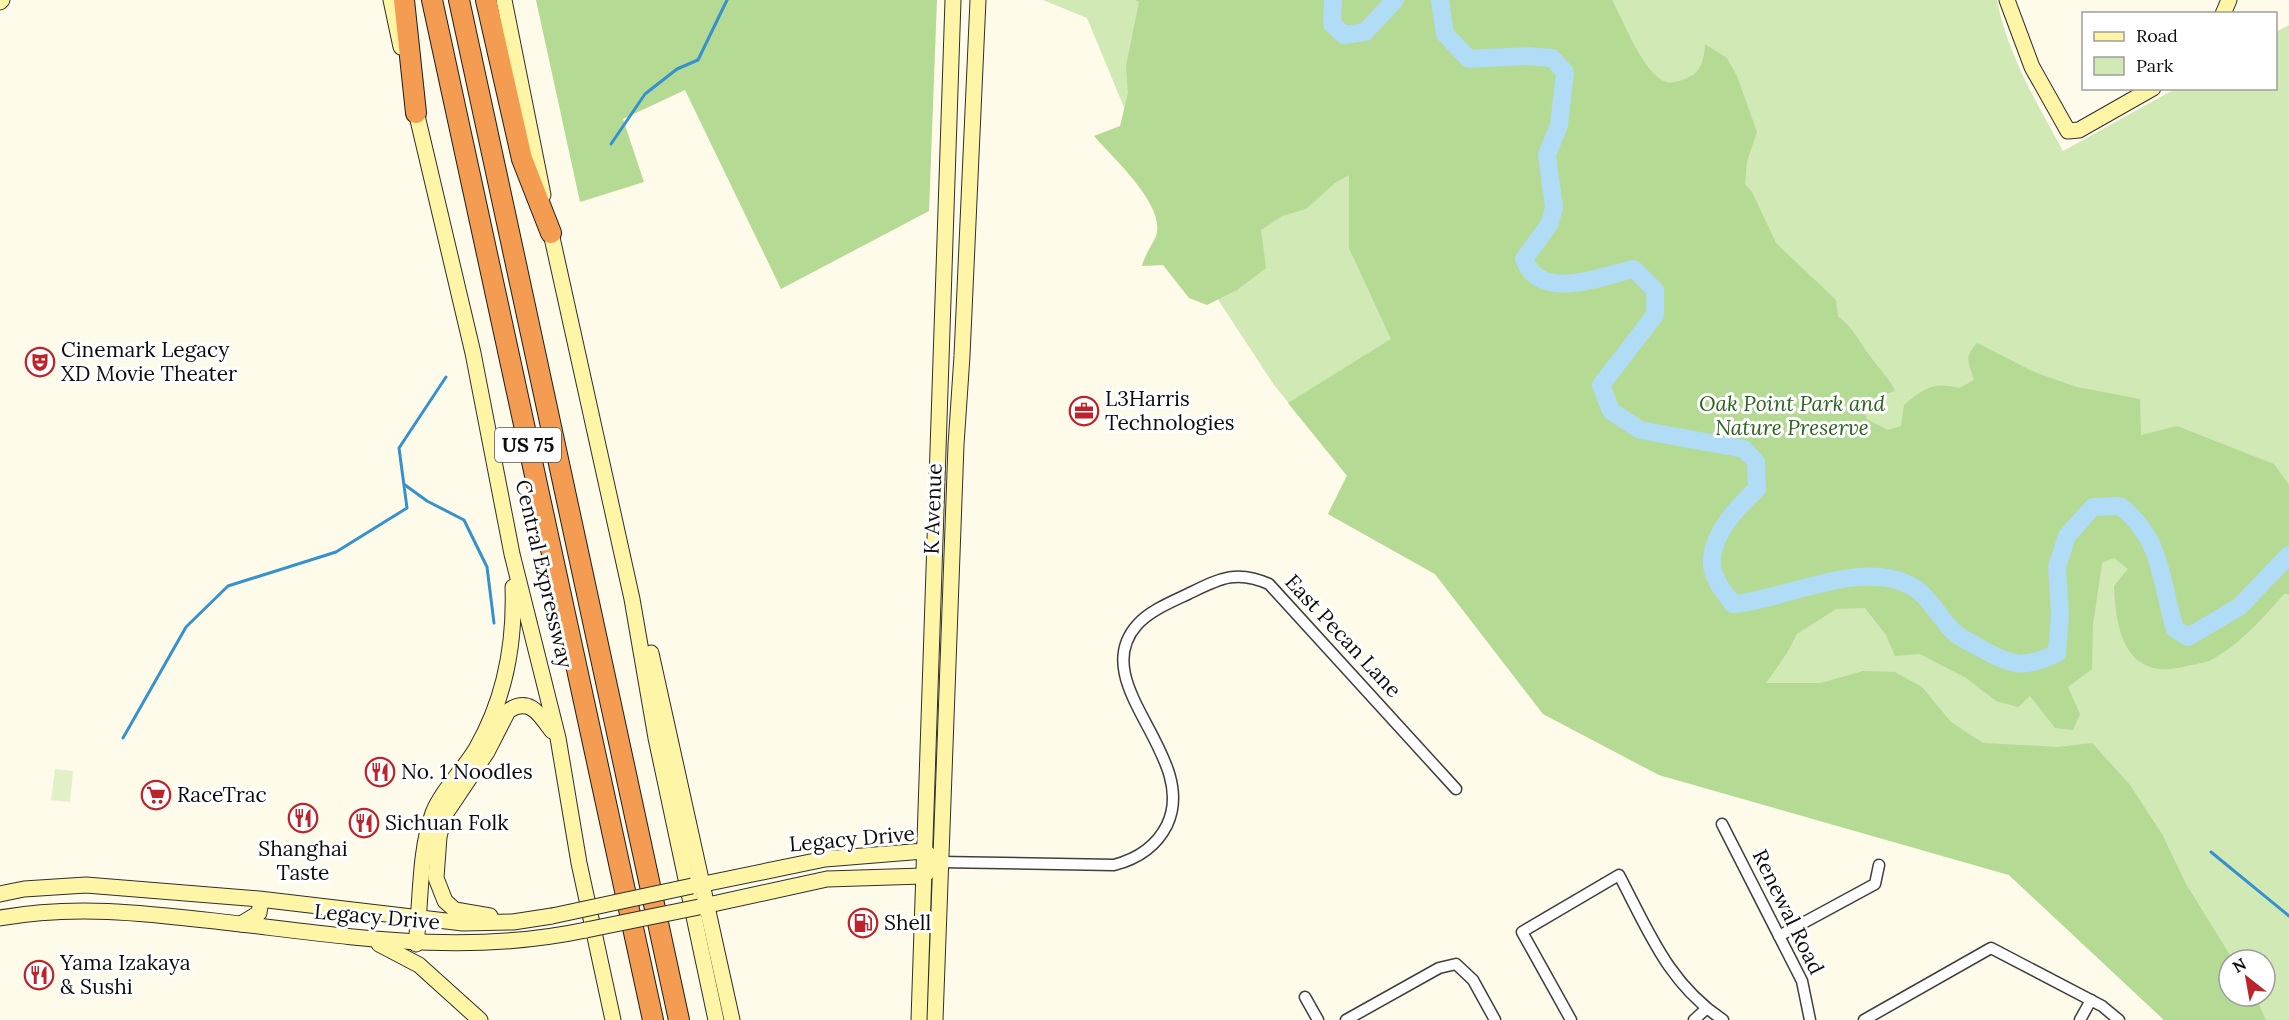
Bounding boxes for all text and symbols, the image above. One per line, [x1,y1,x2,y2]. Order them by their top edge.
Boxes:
legend [2082,12,2277,90]
text: Road [2136,24,2178,47]
text: Park [2136,54,2174,77]
place label: Cinemark Legacy XD Movie Theater [61,336,237,387]
theatre icon: Cinemark Legacy XD Movie Theater [24,346,56,378]
place label: L3Harris Technologies [1105,385,1235,436]
park label: Oak Point Park and Nature Preserve [1699,390,1885,441]
office icon: L3Harris Technologies [1068,395,1100,427]
road number: US 75 [495,428,561,462]
street label: K Avenue [917,463,948,555]
street label: Central Expressway [510,477,579,671]
street label: East Pecan Lane [1279,568,1407,703]
restaurant icon: No. 1 Noodles [364,756,396,788]
place label: No. 1 Noodles [401,758,533,785]
supermarket icon: RaceTrac [140,779,172,811]
place label: RaceTrac [177,781,267,808]
restaurant icon: Shanghai Taste [287,802,319,834]
restaurant icon: Sichuan Folk [348,807,380,839]
place label: Sichuan Folk [385,809,509,836]
street label: Legacy Drive [788,820,916,857]
place label: Shanghai Taste [258,835,348,886]
street label: Renewal Road [1747,845,1830,979]
street label: Legacy Drive [313,898,441,935]
fuel station icon: Shell [847,907,879,939]
place label: Shell [884,909,931,936]
north arrow [2217,948,2277,1008]
place label: Yama Izakaya & Sushi [59,949,191,1000]
text: N [2229,953,2250,977]
restaurant icon: Yama Izakaya & Sushi [23,959,55,991]

